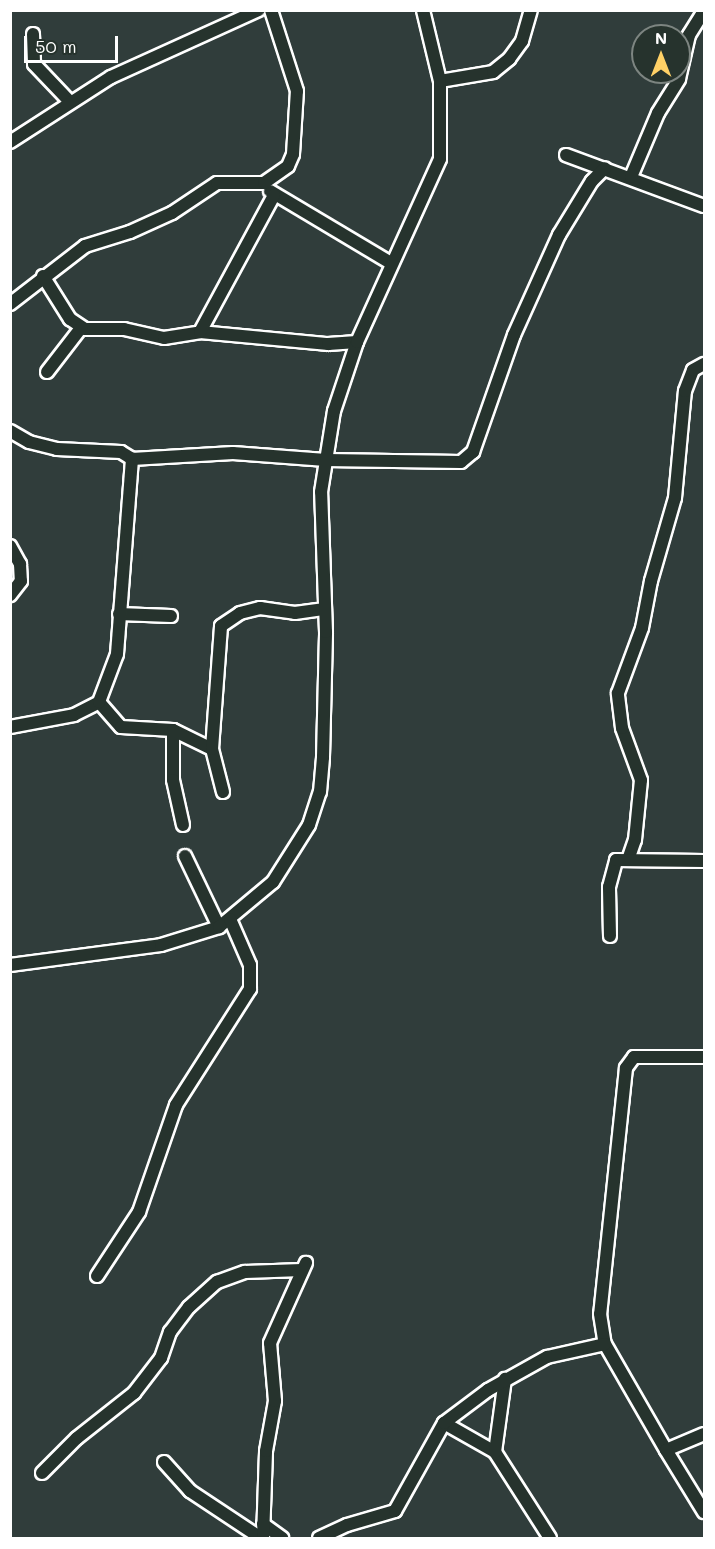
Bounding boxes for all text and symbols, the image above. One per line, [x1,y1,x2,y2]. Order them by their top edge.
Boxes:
scale bar [27,24,122,62]
north arrow [631,24,691,84]
text: N [655,27,667,48]
text: 50 m [35,34,77,58]

